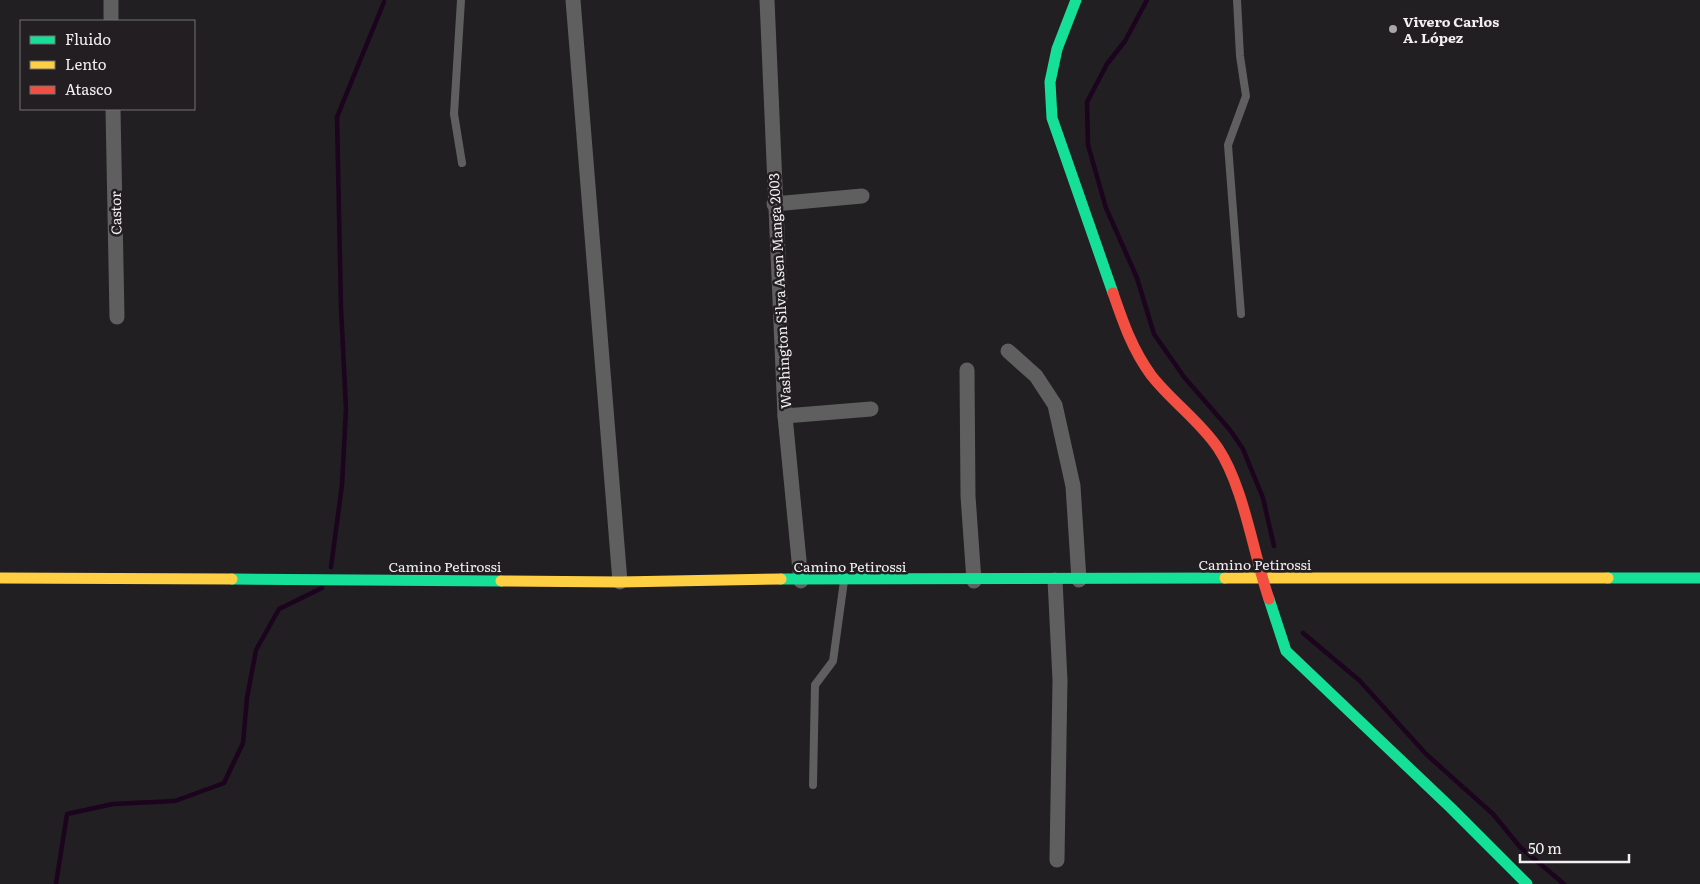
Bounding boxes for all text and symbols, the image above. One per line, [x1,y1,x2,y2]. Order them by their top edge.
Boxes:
place label: Vivero Carlos A. López [1403,11,1499,47]
legend [20,20,195,110]
marker: Vivero Carlos A. López [1387,23,1399,35]
text: Fluido [65,27,111,50]
text: Lento [65,52,107,75]
text: Atasco [65,77,112,100]
street label: Washington Silva Asen Manga 2003 [763,173,795,409]
street label: Castor [105,191,125,235]
street label: Camino Petirossi [1198,554,1312,574]
street label: Camino Petirossi [388,556,502,576]
street label: Camino Petirossi [793,556,907,576]
scale bar [1520,832,1629,864]
text: 50 m [1528,836,1562,859]

